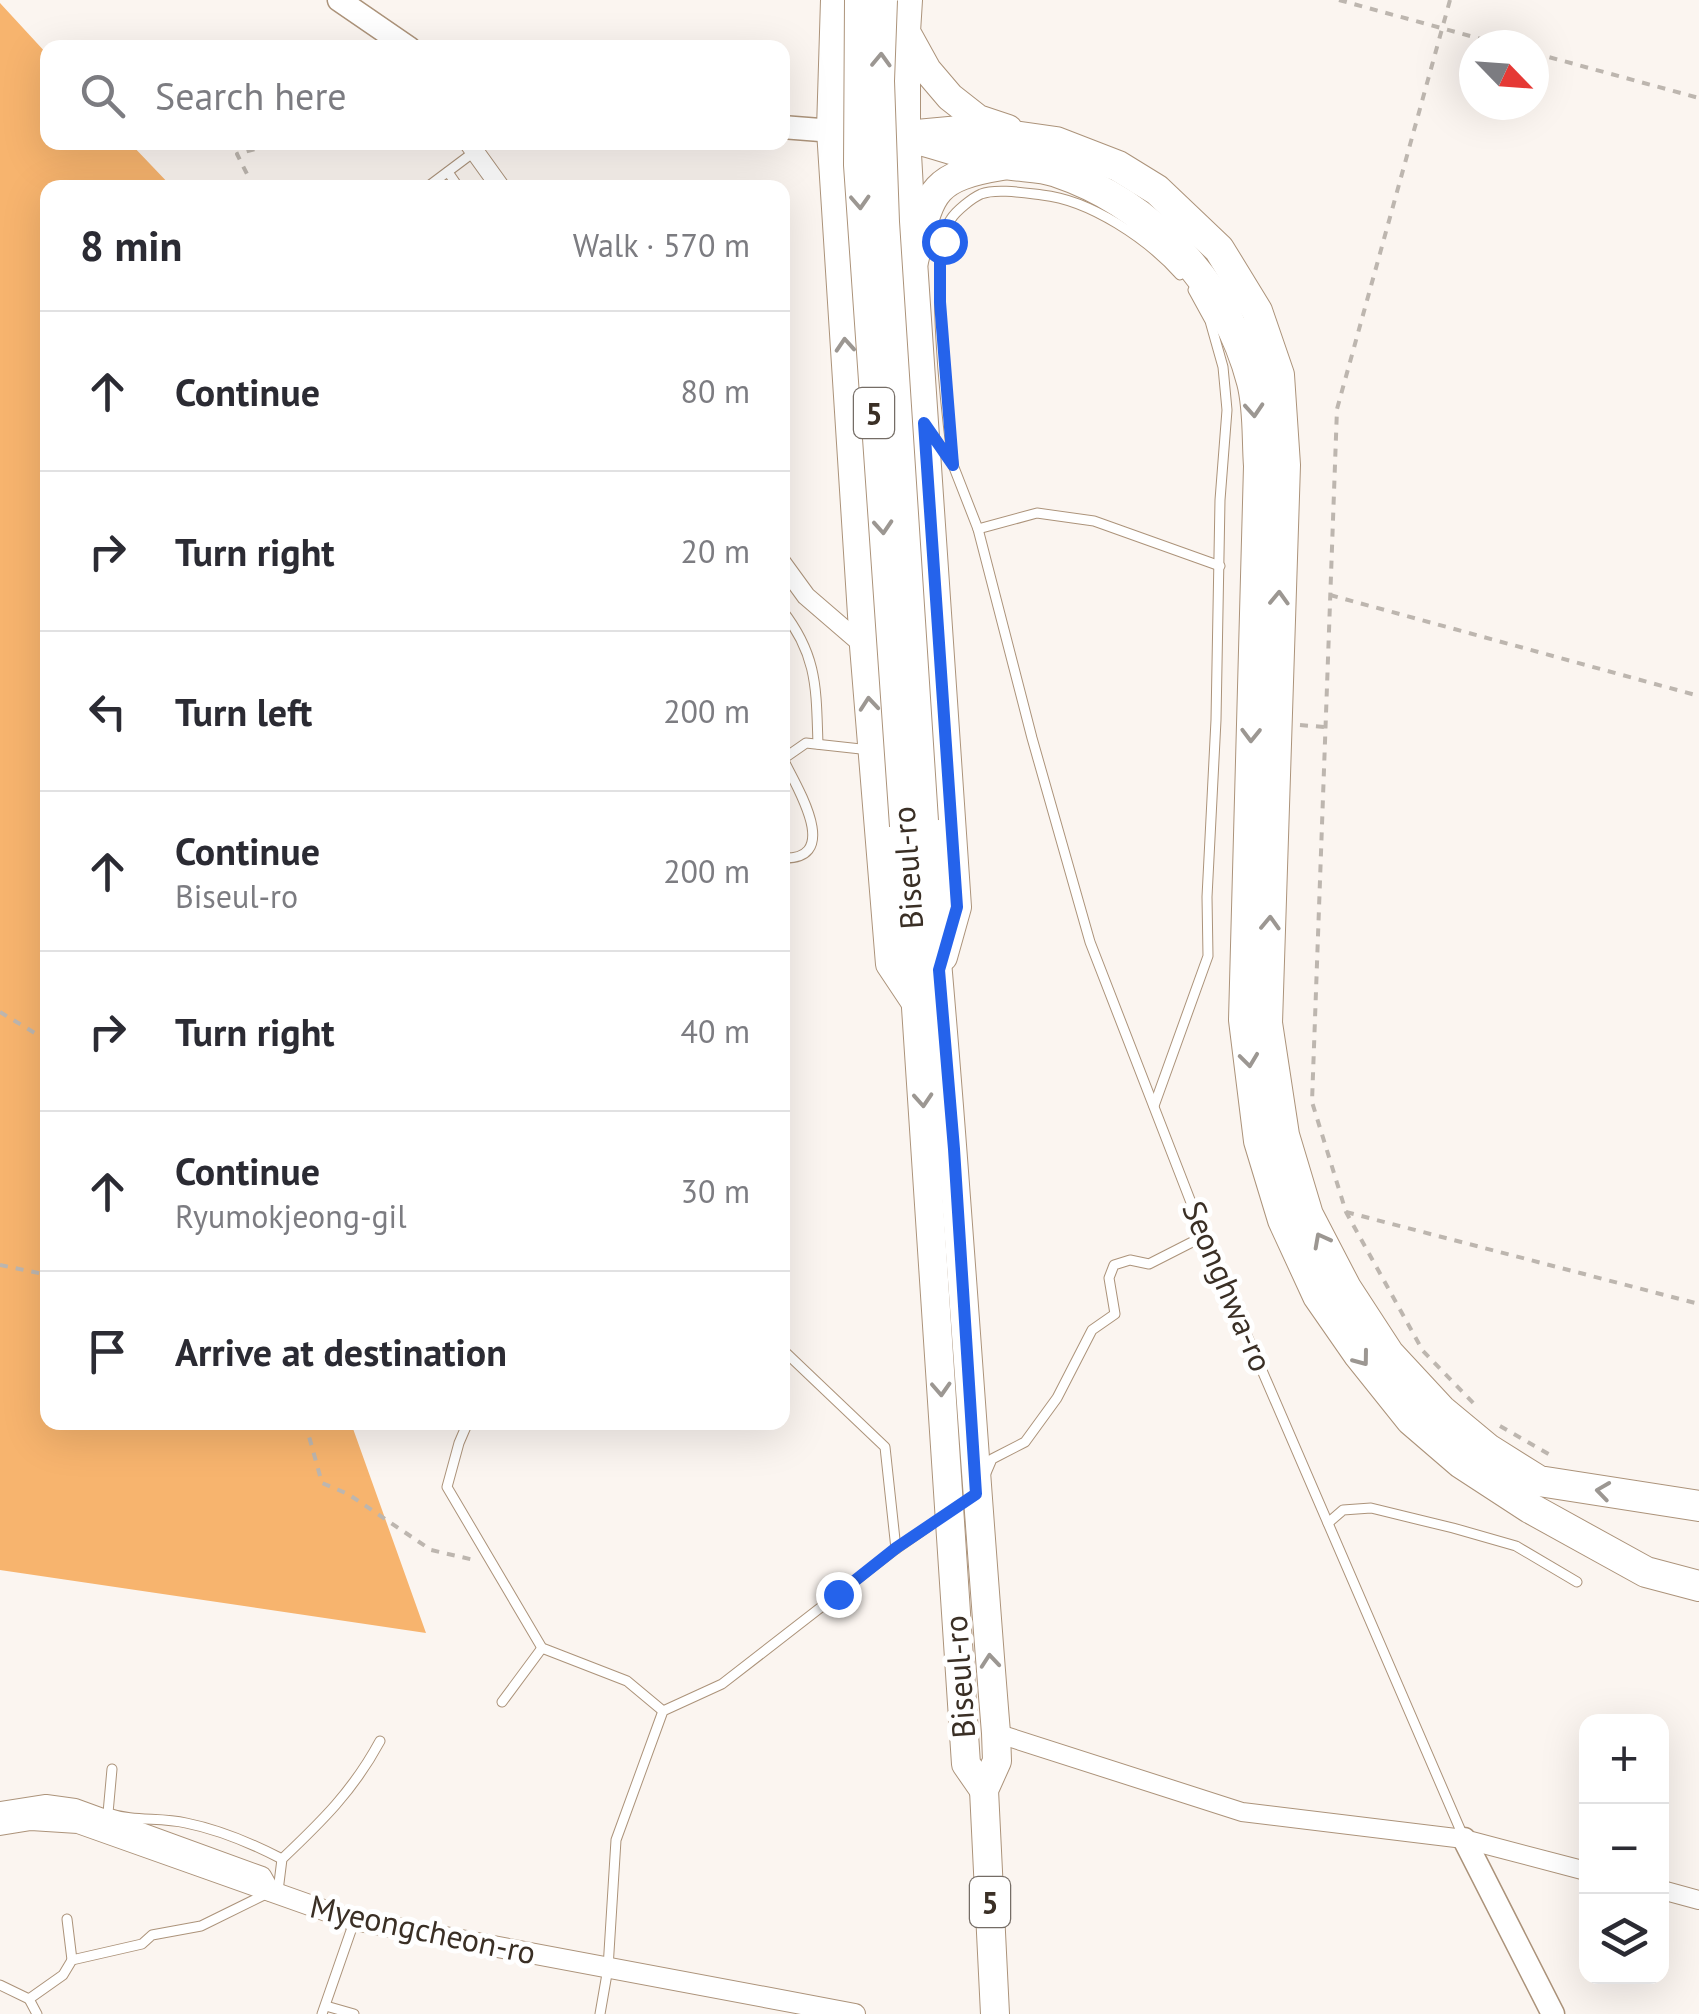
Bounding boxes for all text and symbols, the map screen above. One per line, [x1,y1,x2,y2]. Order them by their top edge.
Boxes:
north arrow [1459,30,1549,120]
search box [40,40,790,150]
one-way arrow [870,52,891,68]
icon: search [75,68,130,123]
text: Search here [155,71,347,120]
one-way arrow [849,195,870,211]
text: 8 min [80,218,182,273]
route start [922,219,968,265]
text: Walk · 570 m [573,224,750,266]
one-way arrow [834,337,856,353]
icon: ahead [80,364,135,419]
text: Continue [175,367,320,416]
text: 80 m [681,370,750,412]
road number: 5 [854,388,894,438]
one-way arrow [1243,403,1265,419]
one-way arrow [871,519,893,535]
icon: right [80,524,135,579]
text: Turn right [175,527,335,576]
text: 20 m [681,530,750,572]
one-way arrow [1269,590,1290,606]
icon: left [80,684,135,739]
text: Turn left [175,687,312,736]
text: 200 m [663,690,750,732]
one-way arrow [858,696,880,712]
one-way arrow [1240,728,1261,744]
street label: Biseul-ro [882,805,932,931]
text: Continue [175,826,320,875]
icon: ahead [80,844,135,899]
text: 200 m [663,850,750,892]
text: Biseul-ro [175,875,298,917]
one-way arrow [1259,915,1280,931]
icon: right [80,1004,135,1059]
text: Turn right [175,1007,335,1056]
text: 40 m [681,1010,750,1052]
one-way arrow [1238,1052,1259,1068]
one-way arrow [912,1093,933,1109]
text: Continue [175,1146,320,1195]
icon: ahead [80,1164,135,1219]
text: 30 m [681,1170,750,1212]
street label: Seonghwa-ro [1173,1194,1283,1378]
text: Ryumokjeong-gil [175,1195,407,1237]
one-way arrow [1314,1233,1333,1251]
icon: arrive [80,1324,135,1379]
text: Arrive at destination [175,1327,507,1376]
one-way arrow [1351,1348,1368,1366]
one-way arrow [930,1382,951,1398]
one-way arrow [1595,1481,1611,1502]
route end [816,1572,862,1618]
street label: Biseul-ro [934,1614,984,1740]
one-way arrow [979,1652,1001,1668]
map controls [1579,1714,1669,1984]
button: + [1579,1714,1669,1804]
button: − [1579,1804,1669,1894]
road number: 5 [970,1877,1010,1927]
street label: Myeongcheon-ro [306,1885,540,1973]
button: layers [1579,1894,1669,1984]

